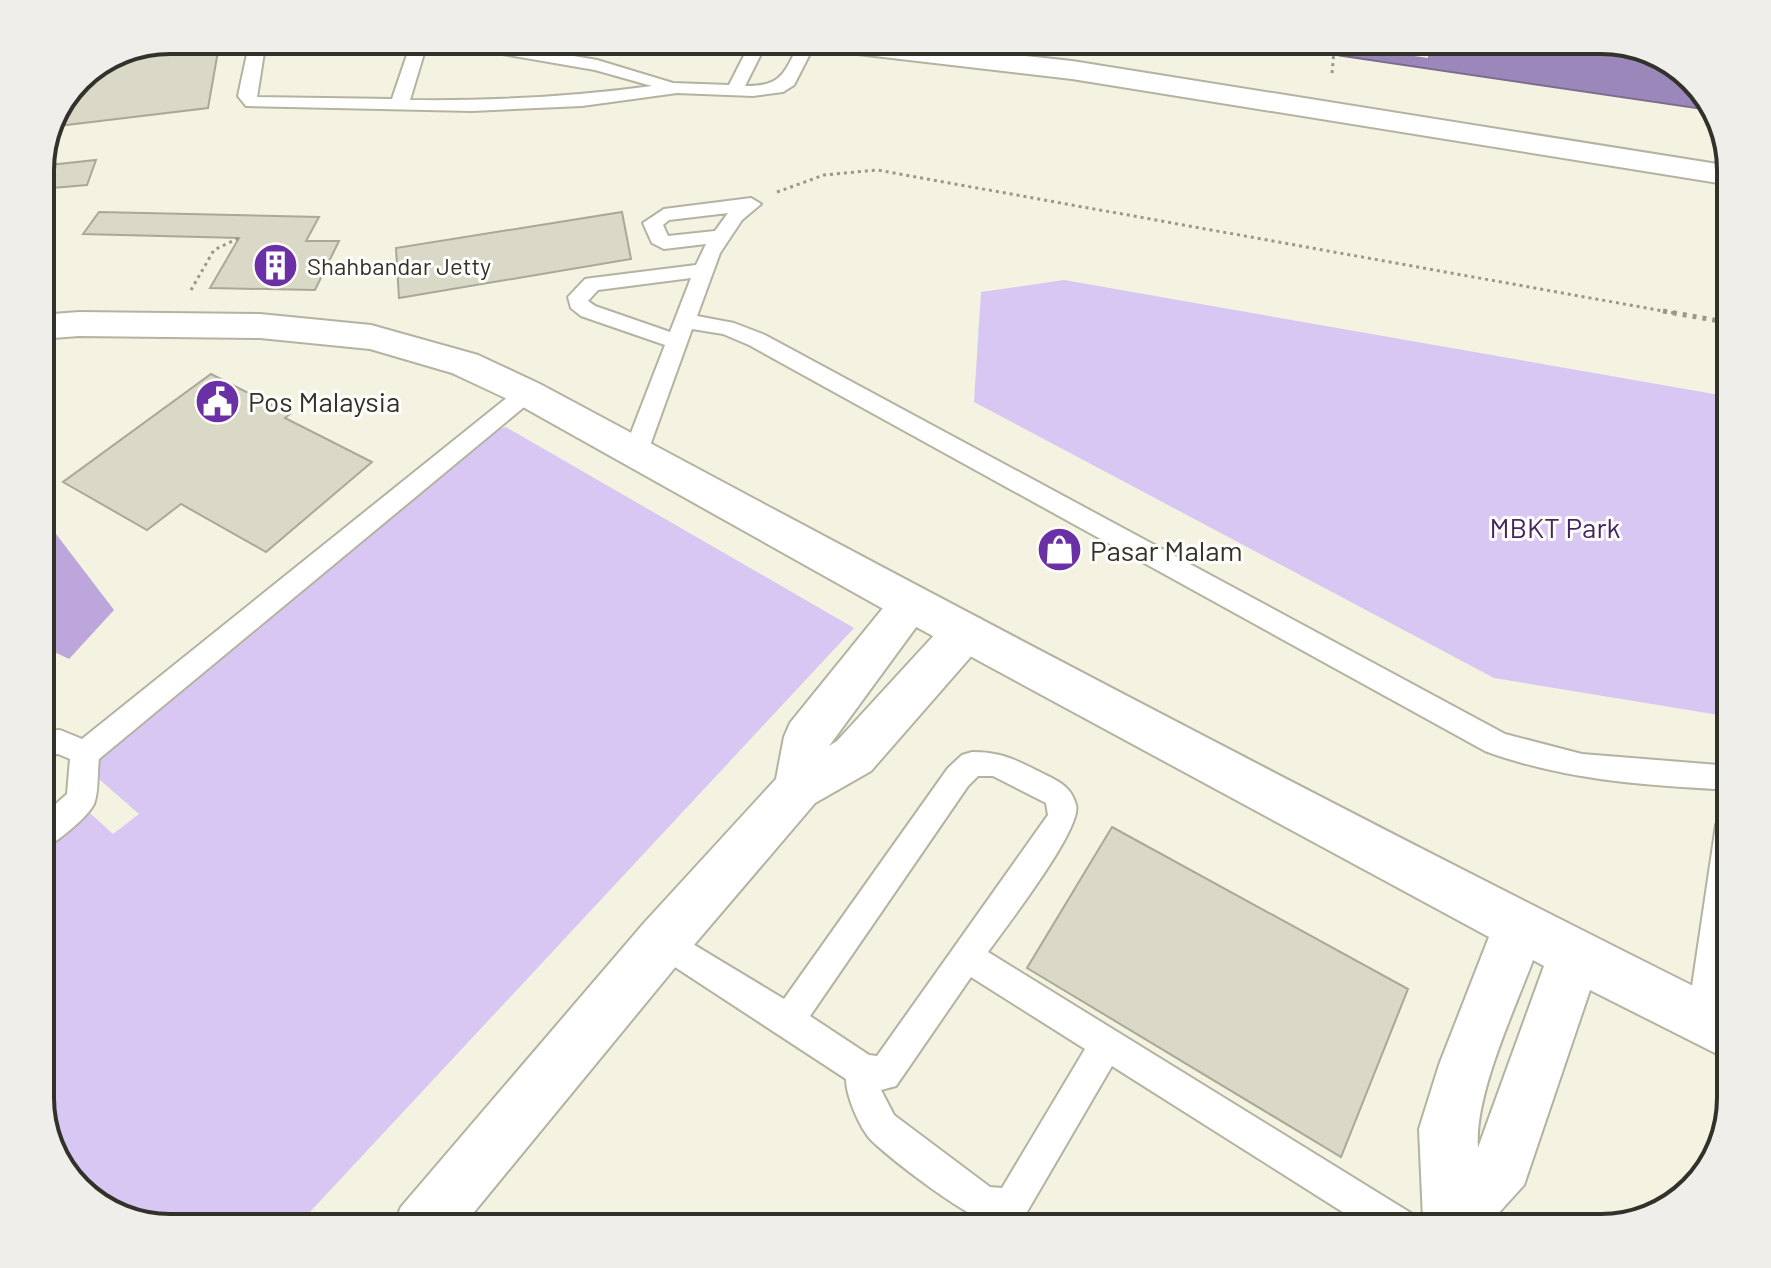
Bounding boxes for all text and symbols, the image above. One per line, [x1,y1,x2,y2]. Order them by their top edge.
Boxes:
building icon: Shahbandar Jetty [252,241,300,289]
place label: Shahbandar Jetty [307,251,491,280]
public building icon: Pos Malaysia [193,377,241,425]
place label: Pos Malaysia [248,384,400,418]
park label: MBKT Park [1489,510,1621,544]
shop icon: Pasar Malam [1035,526,1083,574]
place label: Pasar Malam [1090,533,1243,567]

